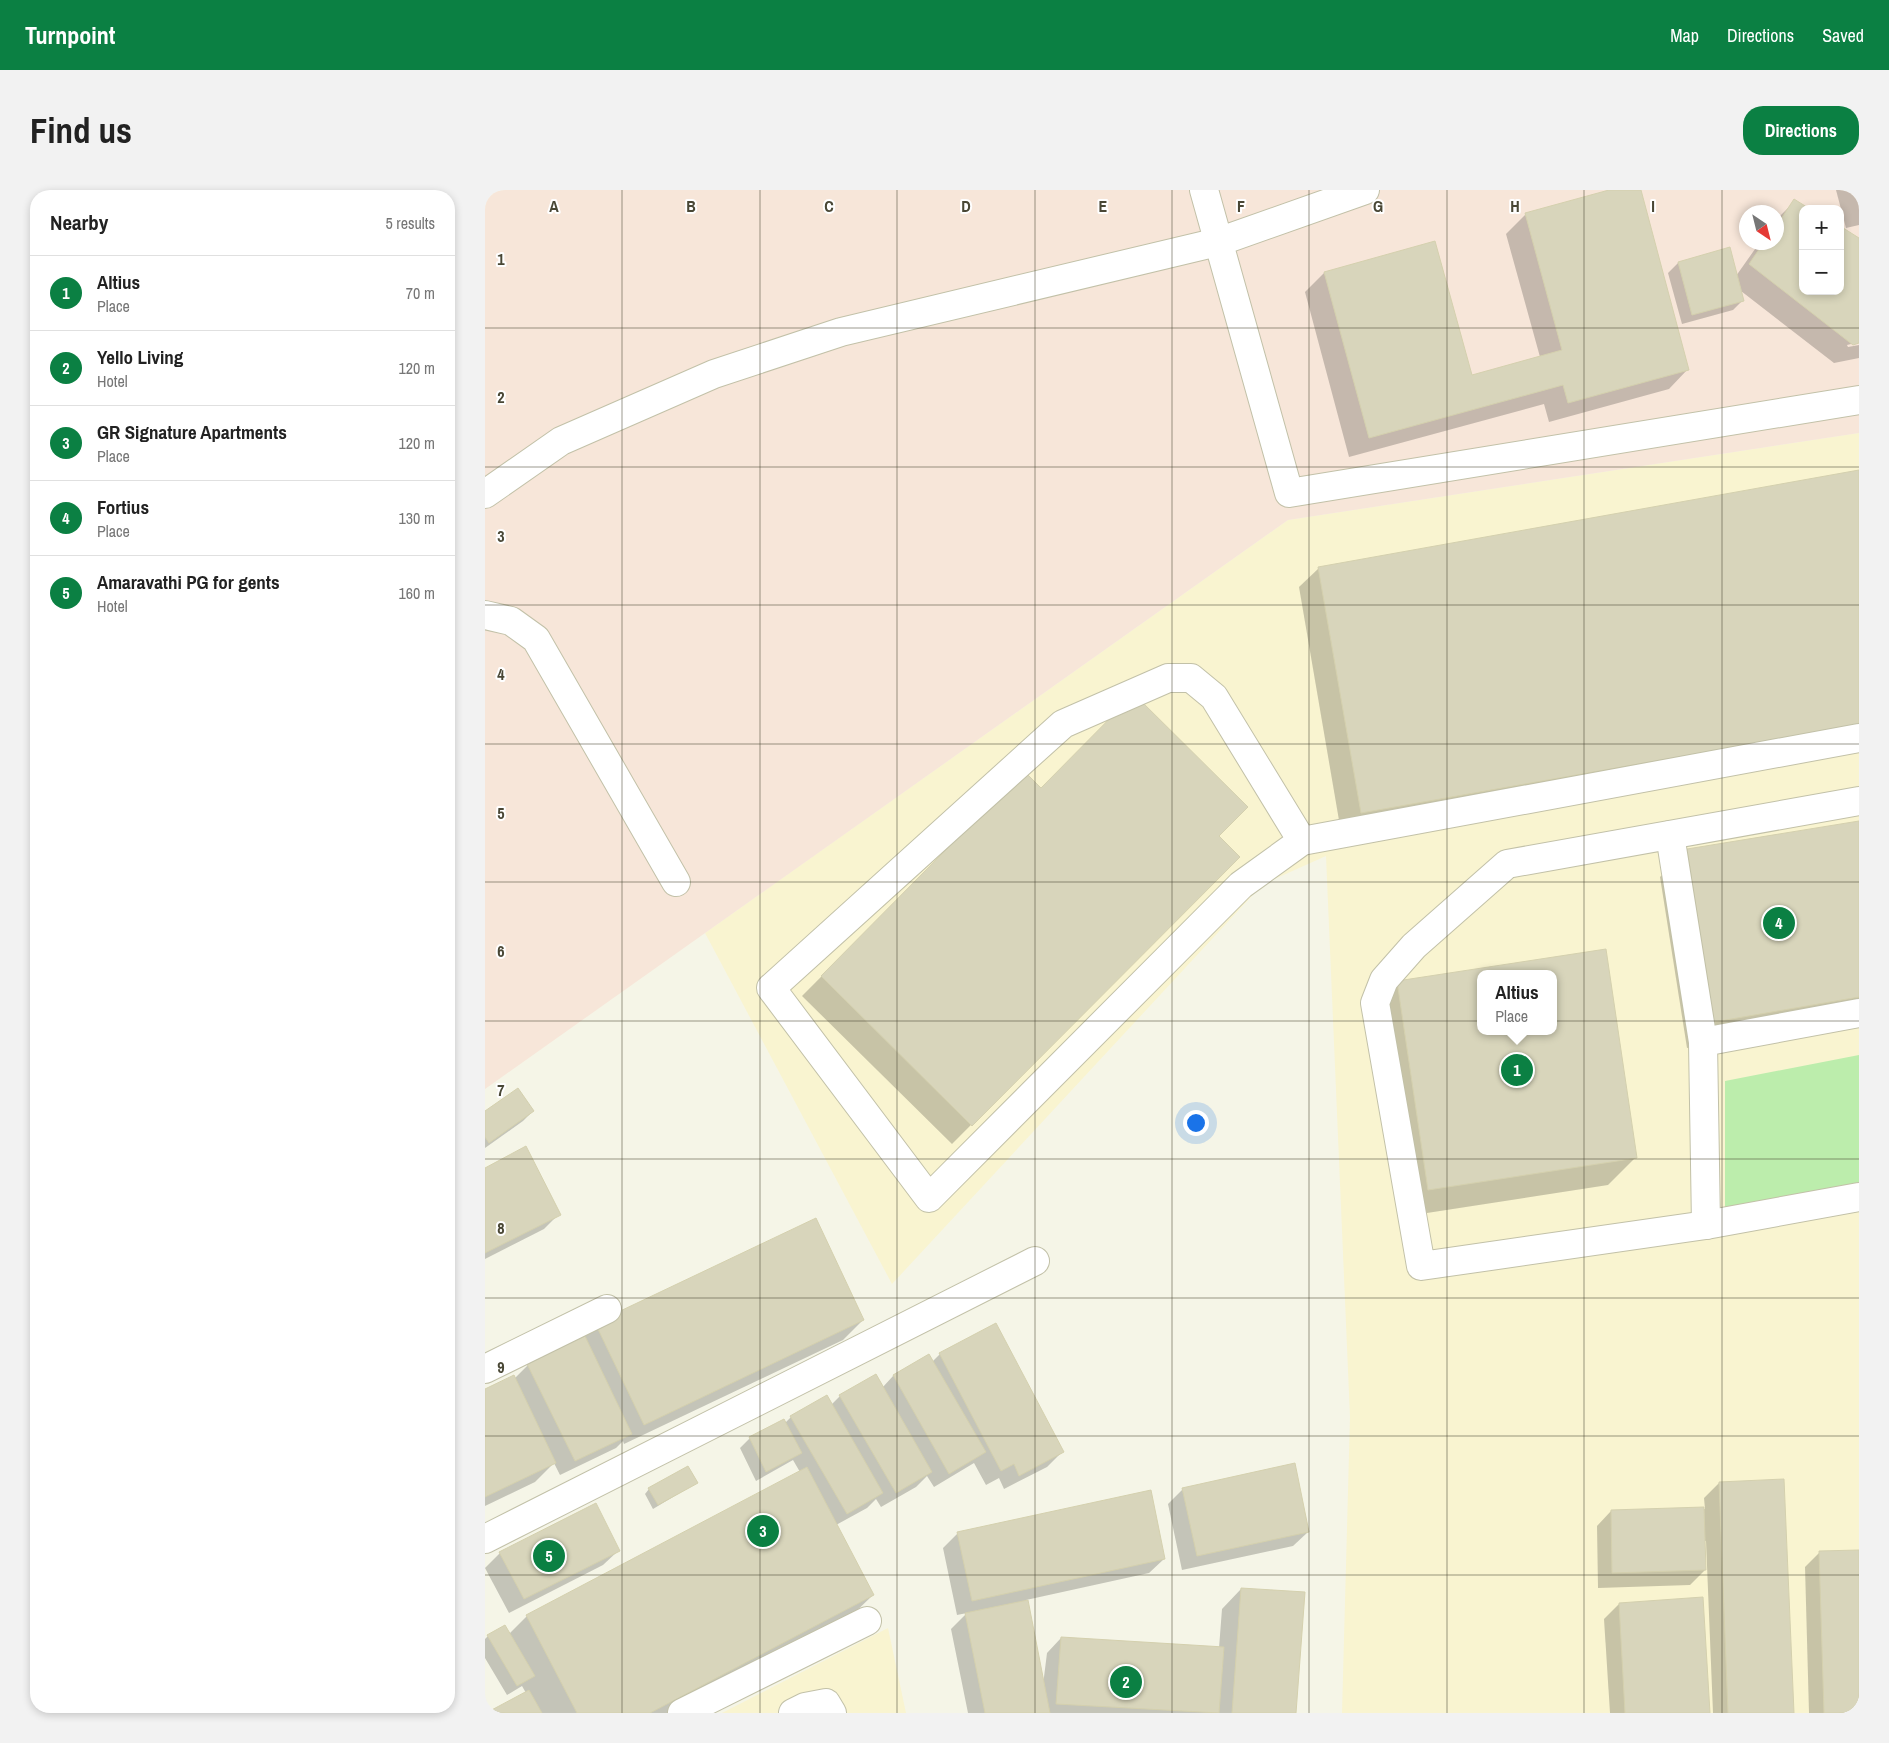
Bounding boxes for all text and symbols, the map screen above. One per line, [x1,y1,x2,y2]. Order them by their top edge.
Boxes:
text: Turnpoint [25,19,115,51]
text: Map [1670,23,1699,48]
text: Directions [1727,23,1794,48]
text: Saved [1822,23,1864,48]
button: Directions [1743,106,1859,155]
text: Find us [30,107,132,154]
text: A [549,195,559,217]
text: B [686,195,696,217]
text: C [824,195,834,217]
text: D [961,195,971,217]
text: E [1099,195,1108,217]
text: F [1237,195,1245,217]
text: G [1373,195,1383,217]
text: H [1510,195,1520,217]
text: I [1651,195,1655,217]
north arrow [1739,205,1784,250]
map controls [1799,205,1844,295]
button: + [1799,205,1844,250]
text: Nearby [50,208,108,237]
text: 5 results [385,212,435,234]
text: 1 [497,248,505,270]
button: − [1799,250,1844,295]
text: Altius [97,269,140,295]
text: 1 [62,282,70,304]
text: 70 m [406,282,435,304]
text: Place [97,295,130,317]
text: Yello Living [97,344,183,370]
text: 2 [62,357,70,379]
text: 120 m [399,357,435,379]
text: Hotel [97,370,128,392]
text: 2 [497,386,505,408]
text: GR Signature Apartments [97,419,287,445]
text: 3 [62,432,70,454]
text: 120 m [399,432,435,454]
text: Place [97,445,130,467]
text: Fortius [97,494,149,520]
text: 4 [62,507,70,529]
text: 130 m [399,507,435,529]
text: Place [97,520,130,542]
text: 3 [497,525,505,547]
text: Amaravathi PG for gents [97,569,280,595]
text: 5 [62,582,70,604]
text: 160 m [399,582,435,604]
text: Hotel [97,595,128,617]
text: 4 [497,663,505,685]
text: 5 [497,802,505,824]
pin: 4 [1763,904,1795,942]
text: 6 [497,940,505,962]
popup [1477,970,1557,1035]
text: Altius [1495,979,1539,1005]
text: Place [1495,1005,1528,1027]
pin: 1 [1501,1051,1533,1089]
text: 7 [497,1079,505,1101]
your location [1183,1110,1209,1136]
text: 8 [497,1217,505,1239]
text: 9 [497,1356,505,1378]
pin: 3 [747,1512,779,1550]
pin: 5 [533,1537,565,1575]
pin: 2 [1110,1663,1142,1701]

